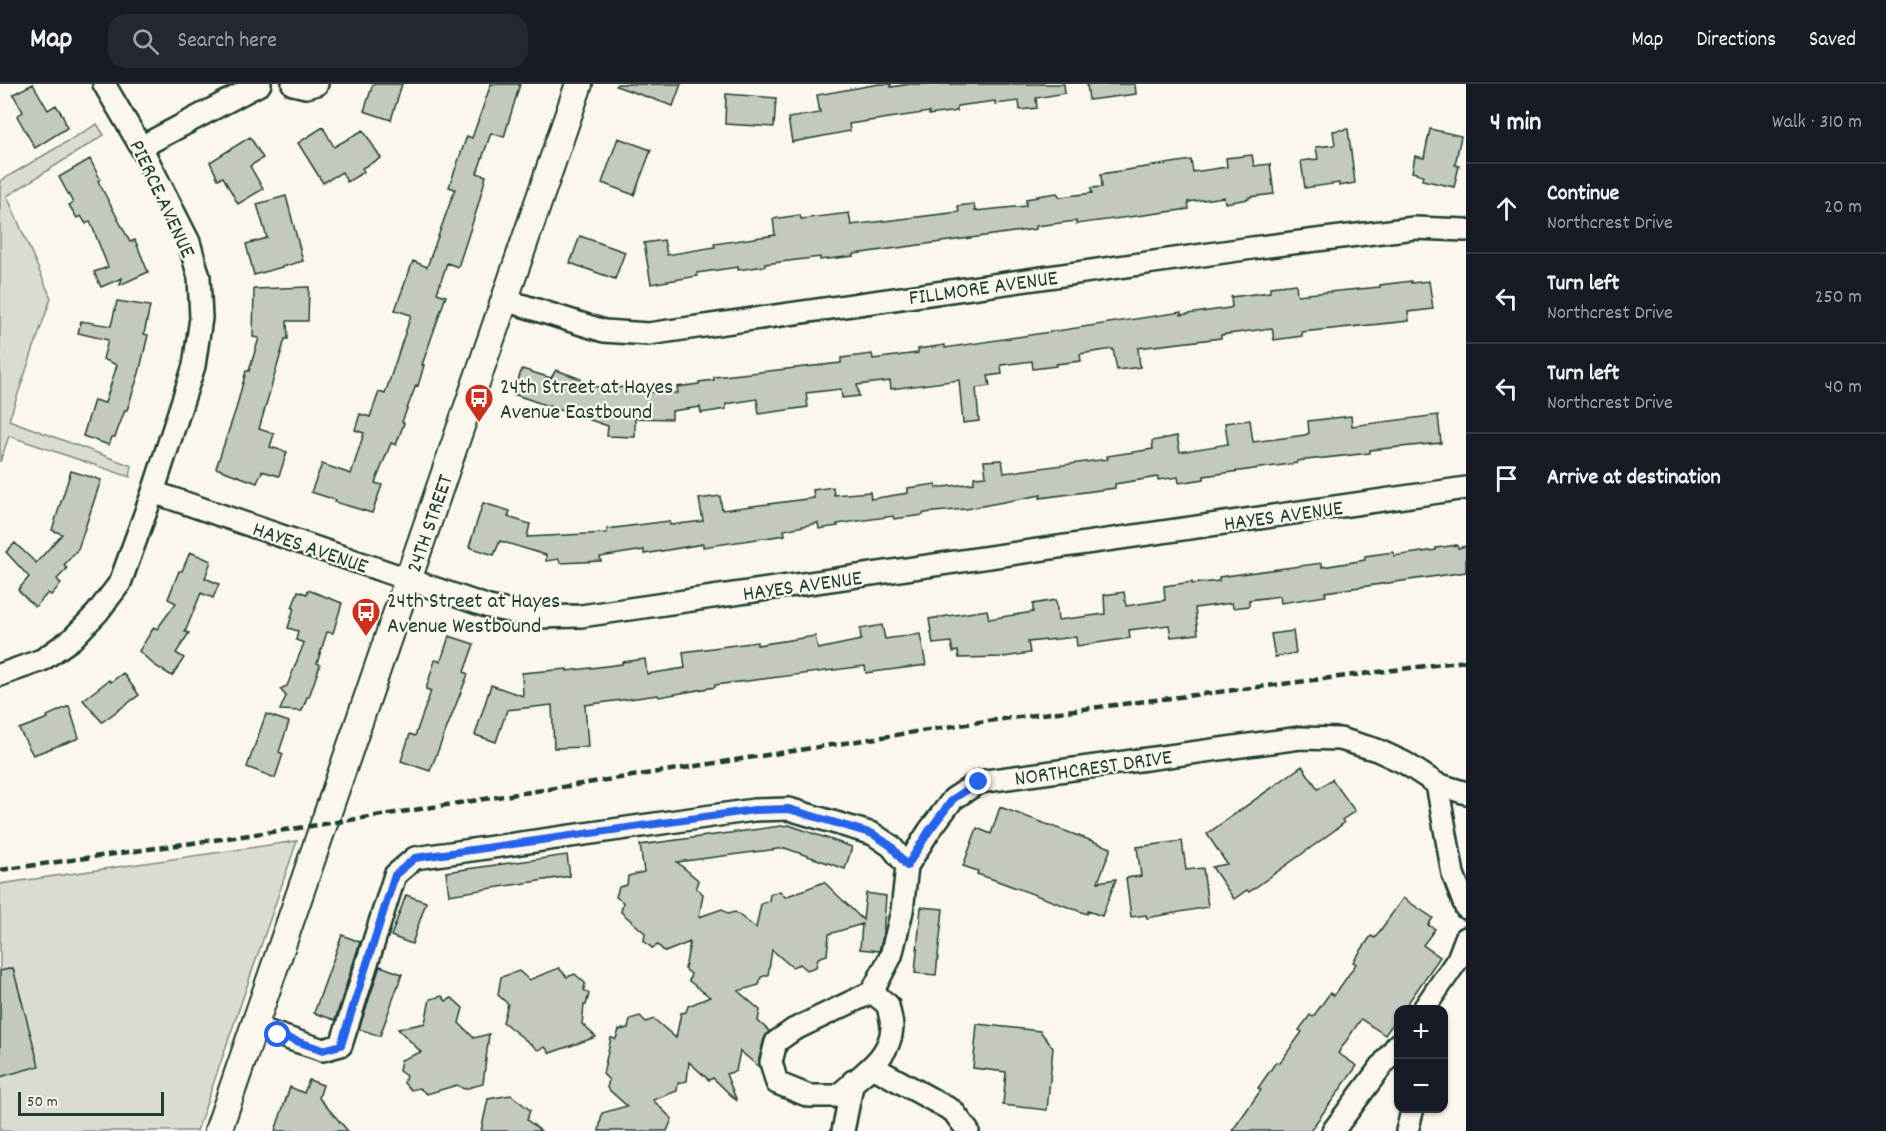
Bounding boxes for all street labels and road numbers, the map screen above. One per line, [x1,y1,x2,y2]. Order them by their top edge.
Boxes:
street label: PIERCE AVENUE [120,135,202,264]
street label: FILLMORE AVENUE [907,264,1060,315]
street label: 24TH STREET [400,471,463,577]
street label: HAYES AVENUE [1222,494,1345,541]
street label: HAYES AVENUE [248,515,372,584]
street label: HAYES AVENUE [741,564,864,611]
street label: NORTHCREST DRIVE [1013,743,1174,796]

